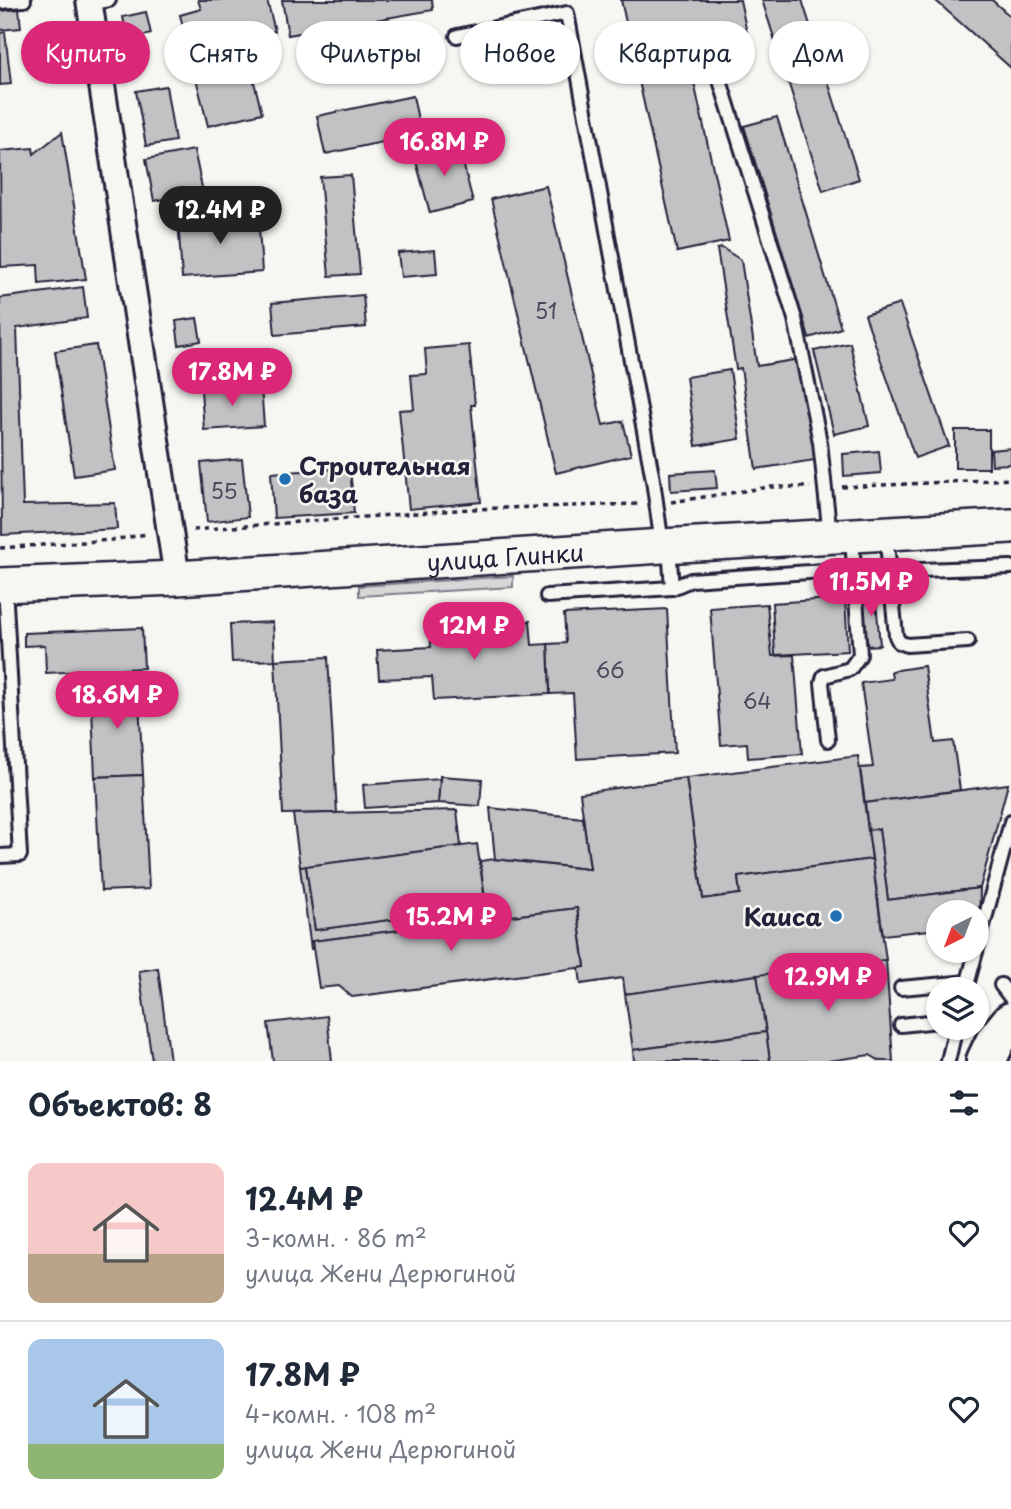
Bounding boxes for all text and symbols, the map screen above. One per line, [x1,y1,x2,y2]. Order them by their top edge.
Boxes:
chip: Купить [21,21,150,84]
chip: Снять [164,21,282,84]
chip: Фильтры [296,21,446,84]
chip: Новое [460,21,580,84]
chip: Квартира [594,21,755,84]
chip: Дом [769,21,869,84]
pin: 16.8M ₽ [379,118,509,178]
text: 16.8M ₽ [399,123,489,158]
pin: 12.4M ₽ [155,187,285,246]
text: 12.4M ₽ [175,191,265,226]
house number: 51 [535,294,557,326]
pin: 17.8M ₽ [167,348,297,408]
text: 17.8M ₽ [188,353,276,388]
place label: Строительная база [299,447,471,511]
marker: Строительная база [277,471,293,487]
house number: 55 [210,474,238,506]
street label: улица Глинки [425,533,585,579]
pin: 11.5M ₽ [806,558,936,618]
text: 11.5M ₽ [829,563,913,598]
pin: 12M ₽ [425,602,523,662]
text: 12M ₽ [439,607,509,642]
house number: 66 [595,653,625,685]
pin: 18.6M ₽ [52,672,182,731]
text: 18.6M ₽ [72,676,162,711]
house number: 64 [743,684,771,716]
pin: 15.2M ₽ [386,894,516,953]
text: 15.2M ₽ [406,898,496,933]
place label: Каиса [744,898,822,934]
north arrow [926,900,989,962]
map controls [926,900,989,1040]
marker: Каиса [828,908,844,924]
pin: 12.9M ₽ [763,954,893,1013]
text: 12.9M ₽ [784,958,872,993]
button: layers [926,977,989,1040]
text: Объектов: 8 [28,1081,212,1126]
icon: filters [945,1084,983,1122]
text: 12.4M ₽ [245,1175,363,1220]
icon: home [84,1191,168,1275]
icon: heart [945,1214,983,1252]
text: 3-комн. · 86 m² [245,1220,427,1255]
text: улица Жени Дерюгиной [245,1255,516,1290]
text: 17.8M ₽ [245,1351,360,1396]
icon: home [84,1367,168,1451]
icon: heart [945,1390,983,1428]
text: 4-комн. · 108 m² [245,1396,436,1431]
text: улица Жени Дерюгиной [245,1431,516,1466]

